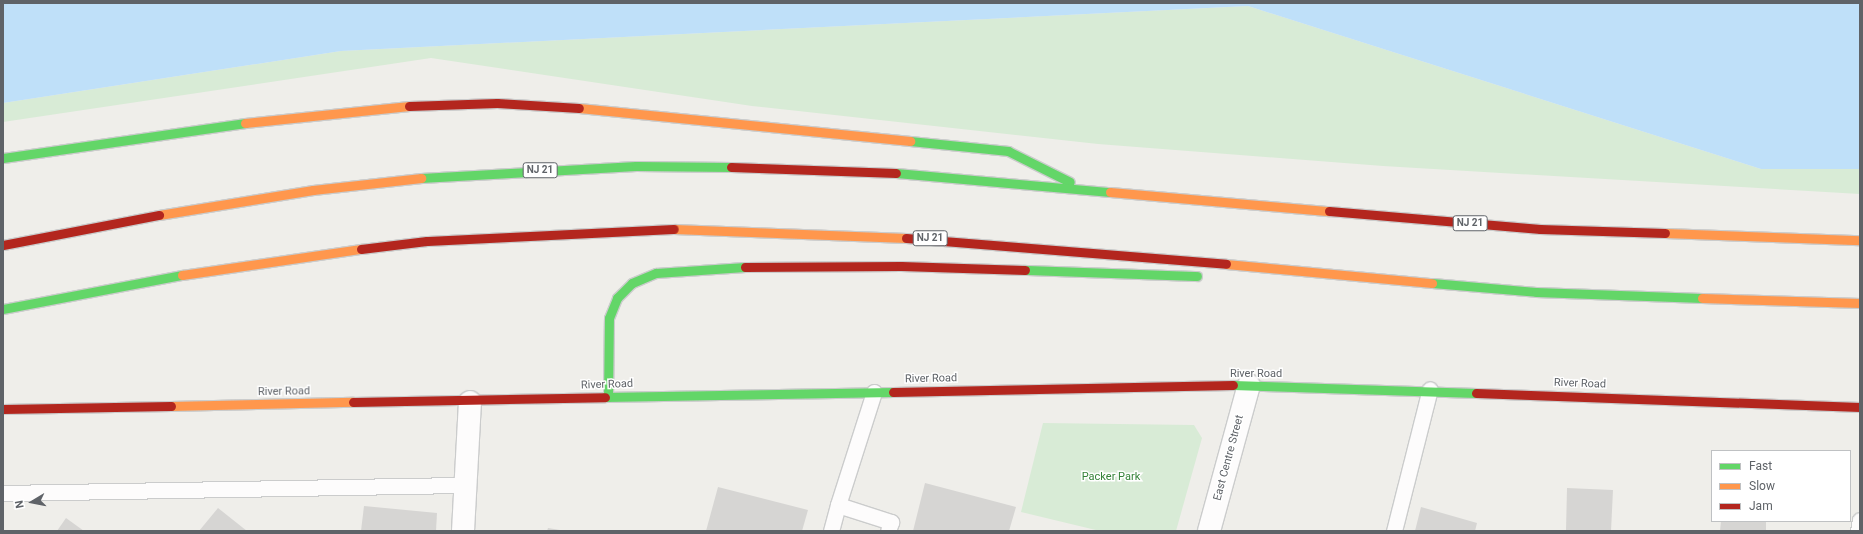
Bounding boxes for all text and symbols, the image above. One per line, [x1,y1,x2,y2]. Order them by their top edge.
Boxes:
road number: NJ 21 [522,162,558,178]
road number: NJ 21 [1452,215,1488,231]
road number: NJ 21 [912,230,948,246]
street label: River Road [1230,367,1282,381]
street label: River Road [905,372,957,386]
street label: River Road [1554,376,1606,392]
street label: River Road [581,377,633,393]
street label: River Road [258,385,310,399]
street label: East Centre Street [1211,414,1247,502]
legend [1711,450,1851,522]
text: Fast [1749,459,1772,473]
park label: Packer Park [1082,470,1140,484]
text: Slow [1749,479,1775,493]
north arrow [12,482,52,522]
text: N [13,499,27,509]
text: Jam [1749,499,1773,513]

